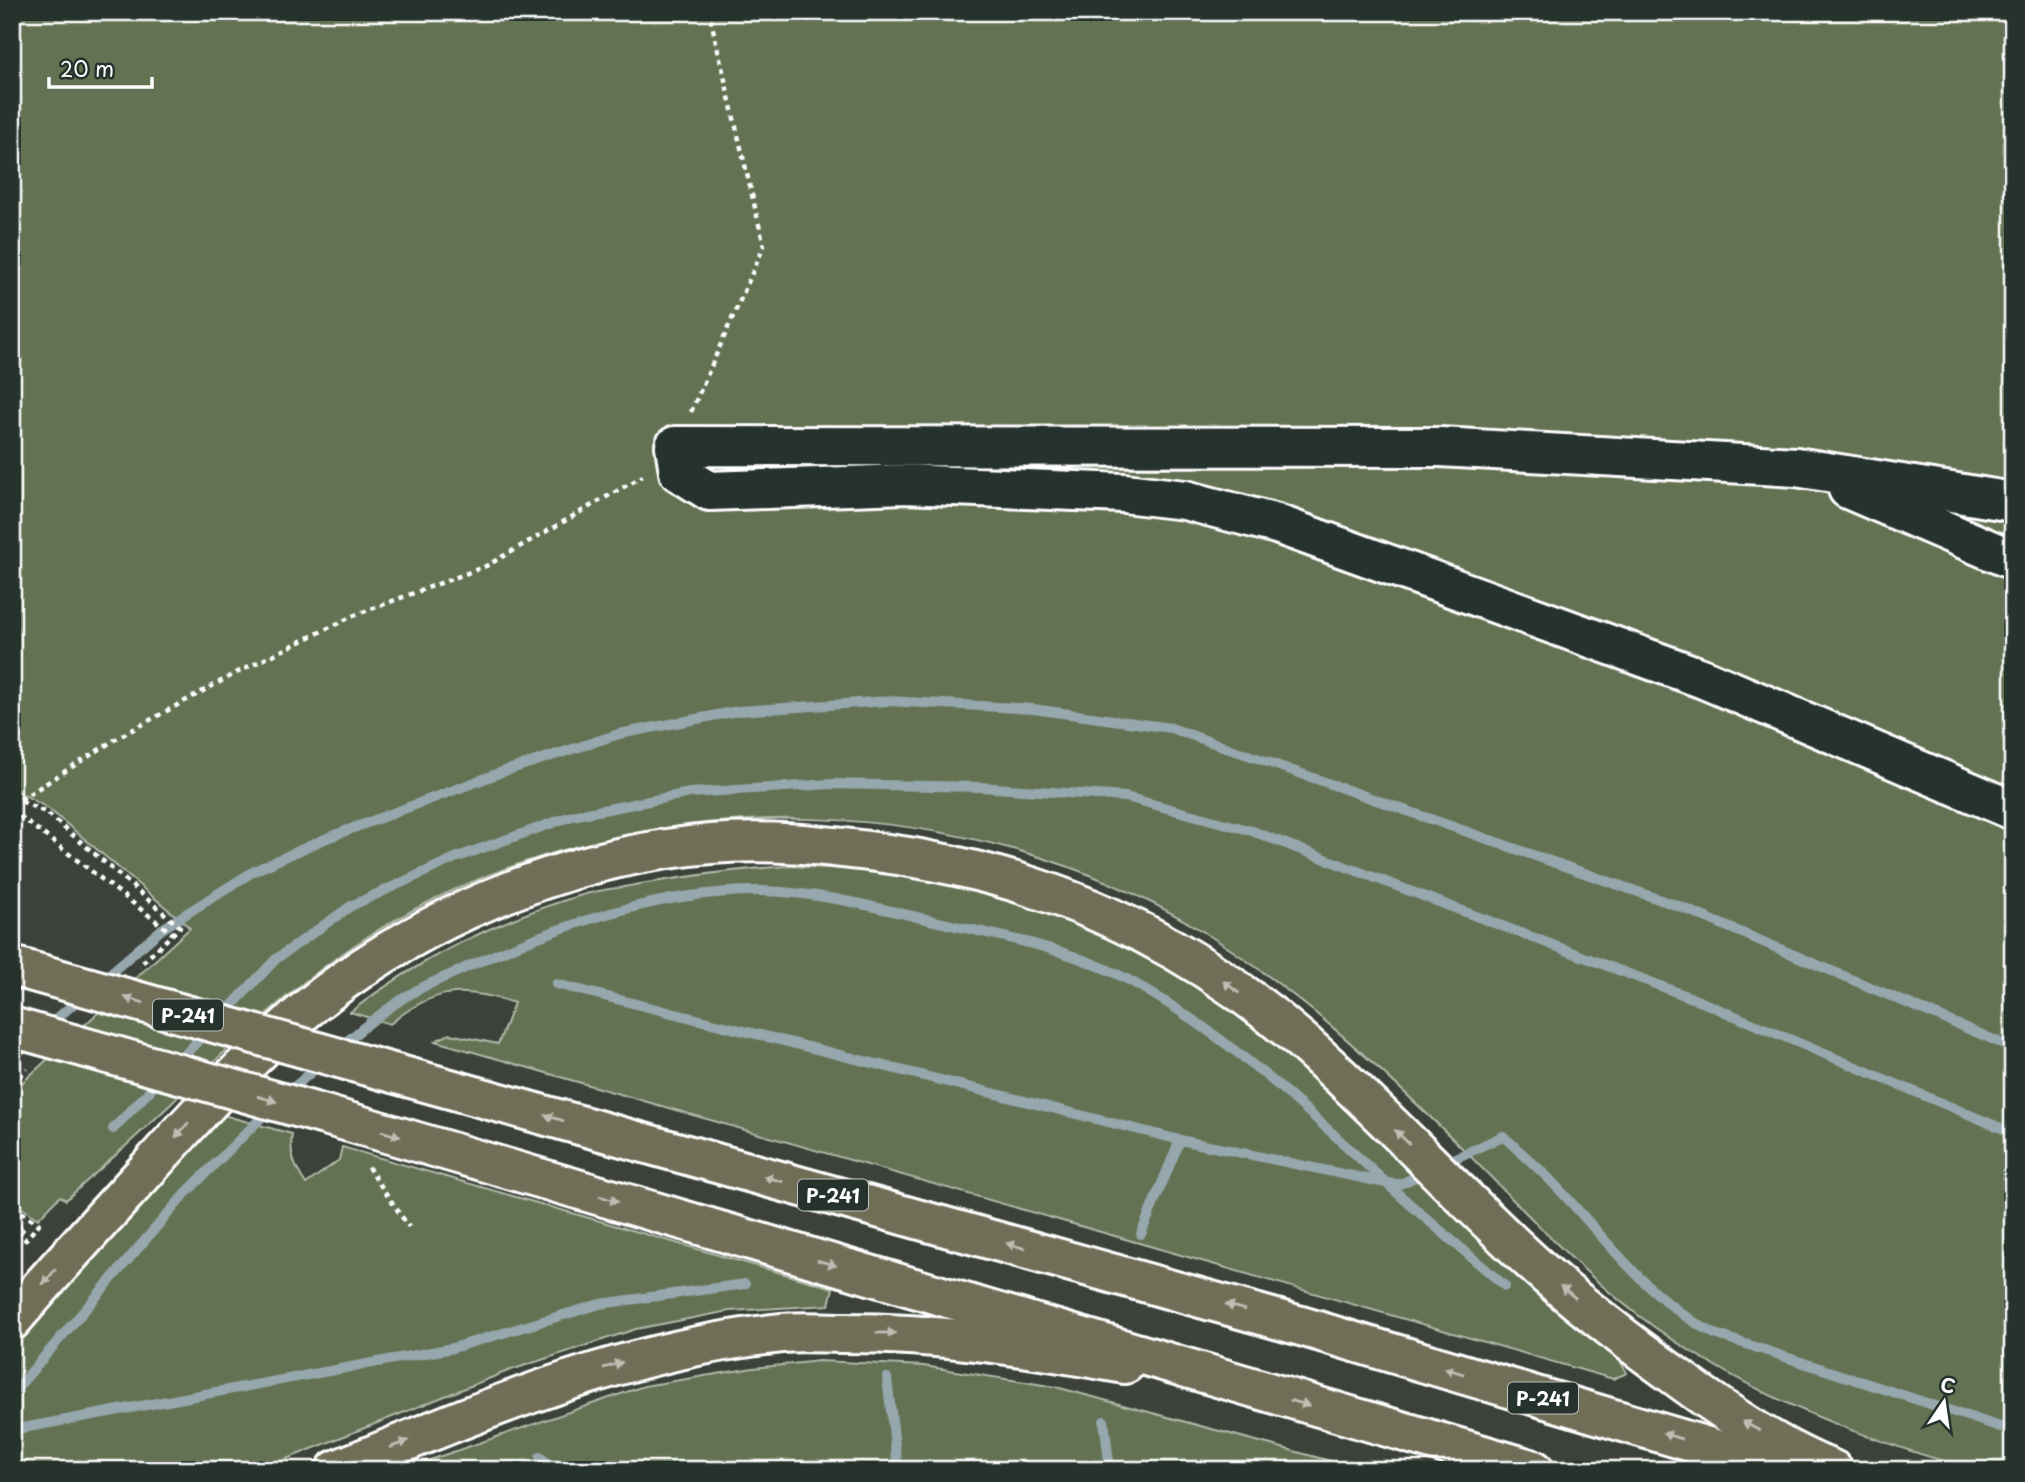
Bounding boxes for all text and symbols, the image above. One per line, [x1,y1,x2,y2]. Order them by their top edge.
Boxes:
scale bar [49,46,152,90]
text: 20 m [60,52,114,84]
one-way arrow [1222,980,1240,994]
one-way arrow [122,994,144,1005]
road number: Р-241 [153,1000,223,1030]
one-way arrow [256,1094,277,1104]
one-way arrow [543,1112,565,1123]
one-way arrow [174,1121,190,1139]
one-way arrow [1393,1128,1410,1145]
one-way arrow [380,1130,401,1140]
one-way arrow [762,1173,784,1184]
road number: Р-241 [798,1180,868,1210]
one-way arrow [598,1194,619,1204]
one-way arrow [1005,1241,1026,1251]
one-way arrow [817,1259,838,1269]
one-way arrow [41,1268,57,1286]
one-way arrow [1559,1285,1576,1300]
one-way arrow [1225,1302,1246,1312]
one-way arrow [875,1327,897,1339]
one-way arrow [602,1360,623,1370]
one-way arrow [1444,1366,1465,1376]
north arrow [1910,1366,1980,1436]
text: С [1938,1369,1958,1400]
road number: Р-241 [1508,1382,1578,1414]
one-way arrow [1290,1398,1311,1408]
one-way arrow [1742,1420,1761,1432]
one-way arrow [1662,1431,1683,1441]
one-way arrow [389,1439,410,1450]

